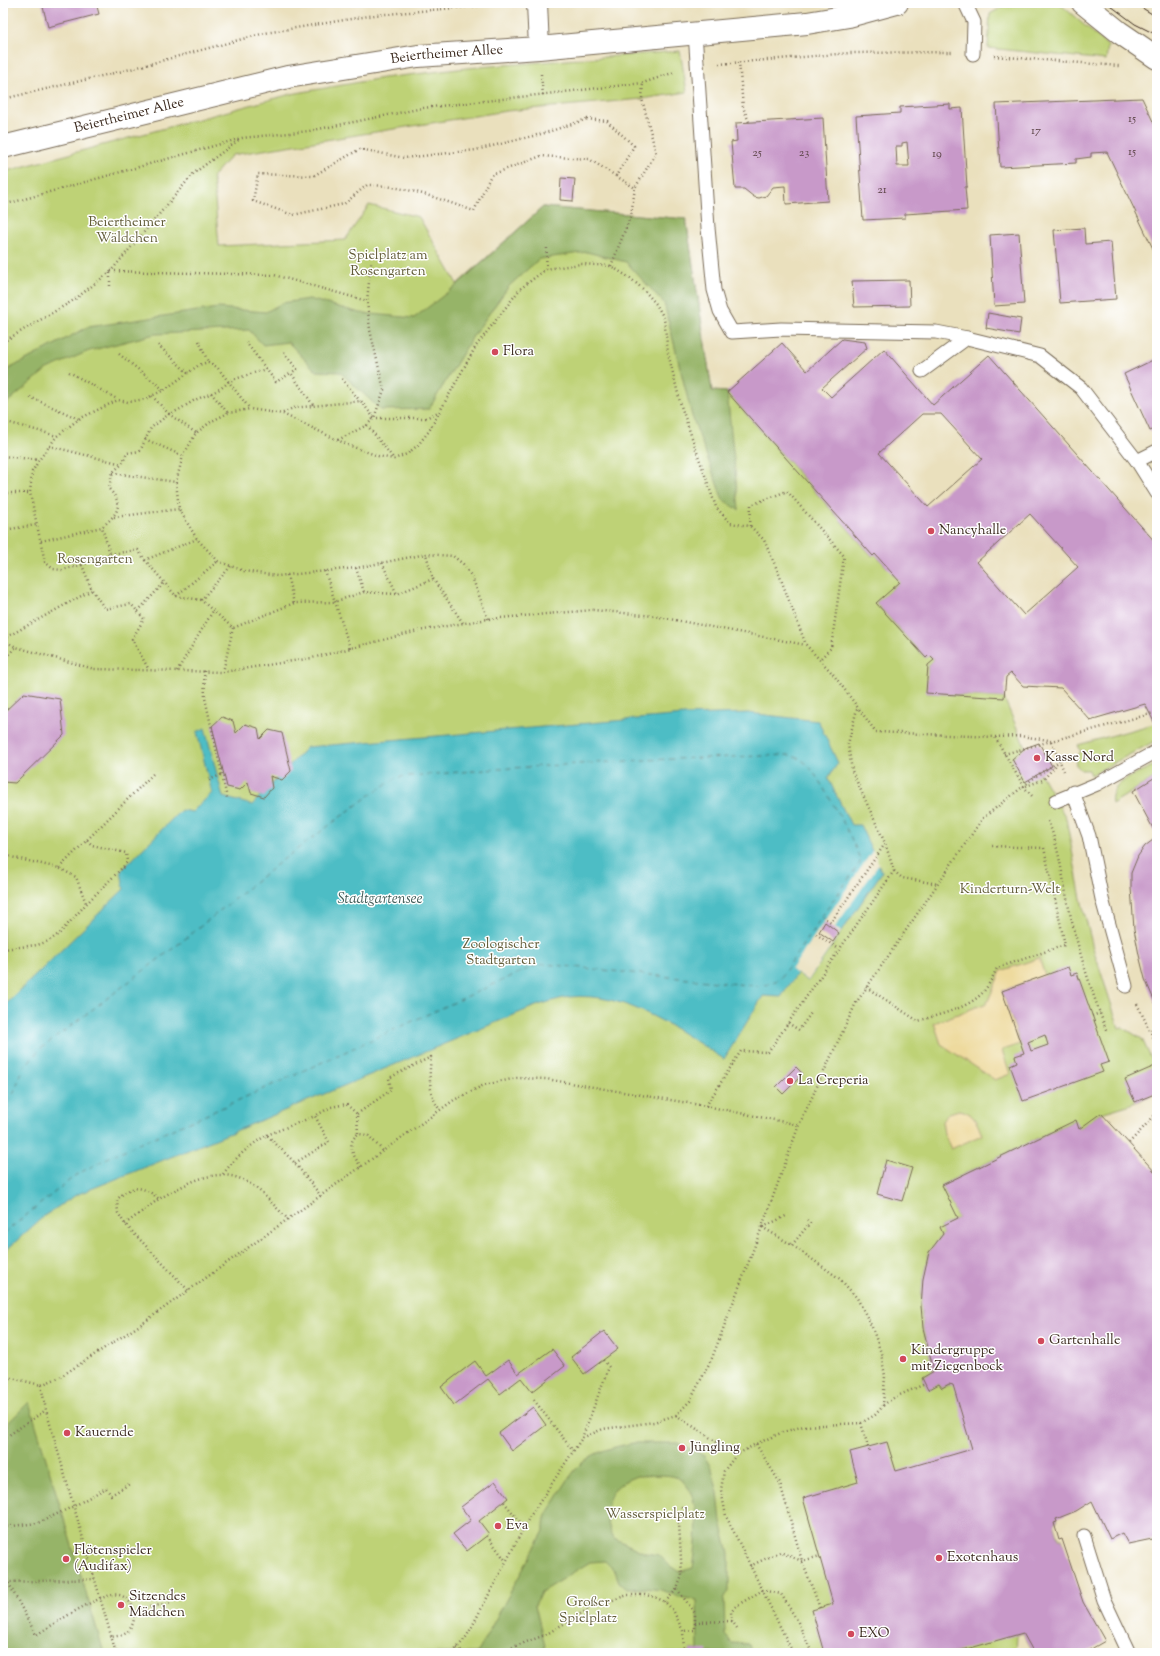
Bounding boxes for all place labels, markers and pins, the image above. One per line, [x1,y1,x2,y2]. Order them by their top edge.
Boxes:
place label: Flora [503,342,534,362]
marker: Flora [490,347,500,357]
place label: Nancyhalle [939,521,1006,541]
marker: Nancyhalle [926,526,936,536]
place label: Kasse Nord [1045,748,1114,768]
marker: Kasse Nord [1032,753,1042,763]
place label: La Creperia [798,1071,869,1091]
marker: La Creperia [785,1076,795,1086]
place label: Gartenhalle [1049,1331,1120,1351]
marker: Gartenhalle [1036,1336,1046,1346]
place label: Kindergruppe mit Ziegenbock [911,1341,1004,1377]
marker: Kindergruppe mit Ziegenbock [898,1354,908,1364]
place label: Kauernde [75,1423,134,1443]
marker: Kauernde [62,1428,72,1438]
place label: Jüngling [689,1438,740,1458]
marker: Jüngling [677,1443,687,1453]
place label: Eva [506,1516,529,1536]
marker: Eva [493,1521,503,1531]
place label: Flötenspieler (Audifax) [74,1541,153,1577]
place label: Exotenhaus [947,1548,1018,1568]
marker: Exotenhaus [934,1553,944,1563]
marker: Flötenspieler (Audifax) [61,1554,71,1564]
place label: Sitzendes Mädchen [129,1587,186,1623]
marker: Sitzendes Mädchen [116,1600,126,1610]
place label: EXO [859,1624,890,1644]
marker: EXO [846,1629,856,1639]

